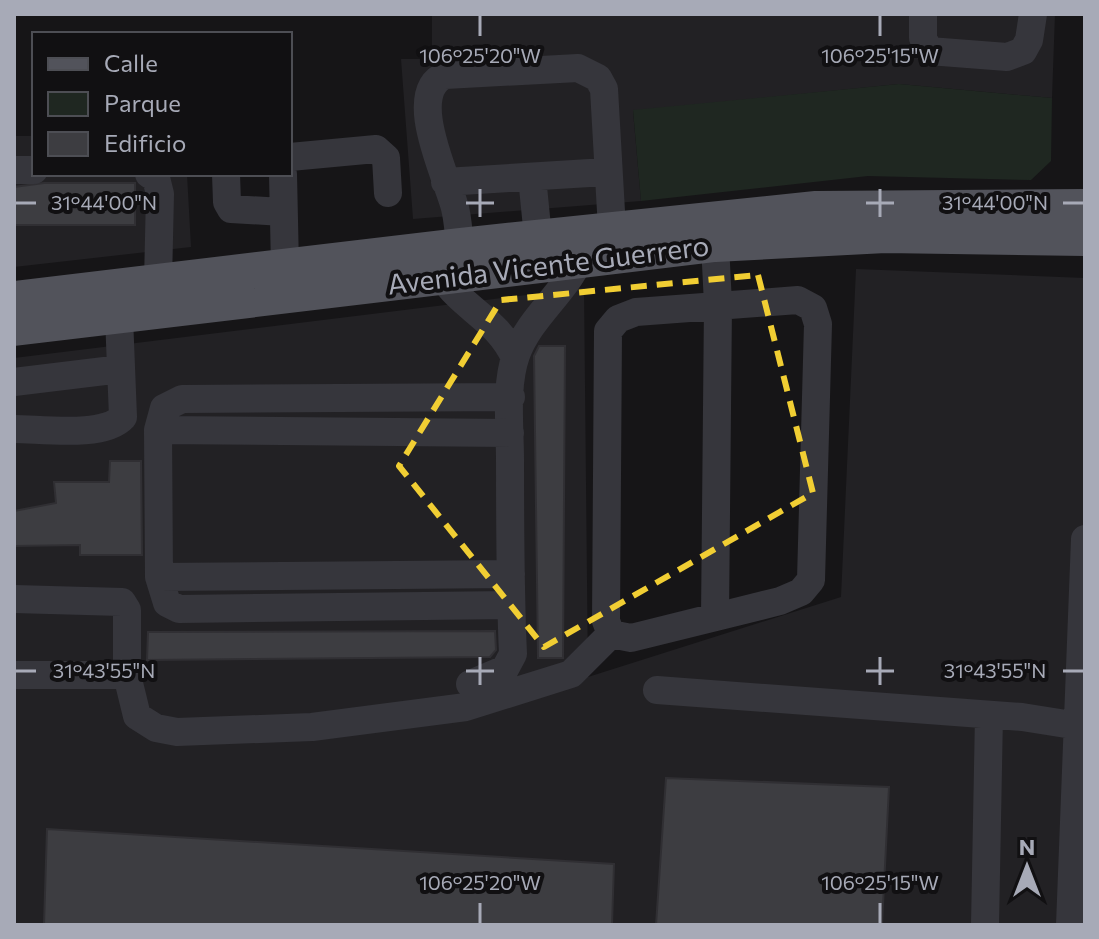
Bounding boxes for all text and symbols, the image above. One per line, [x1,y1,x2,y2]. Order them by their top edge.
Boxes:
legend [32,32,292,176]
text: 106°25'20"W [419,43,541,67]
text: 106°25'15"W [821,43,939,67]
text: Calle [104,48,158,77]
text: Parque [104,88,181,117]
text: Edificio [104,128,186,157]
text: 31°44'00"N [51,190,157,214]
text: 31°44'00"N [942,190,1048,214]
street label: Avenida Vicente Guerrero [385,227,711,301]
text: 31°43'55"N [53,658,155,682]
text: 31°43'55"N [944,658,1046,682]
north arrow [987,827,1067,907]
text: N [1019,833,1035,860]
text: 106°25'20"W [419,870,541,894]
text: 106°25'15"W [821,870,939,894]

